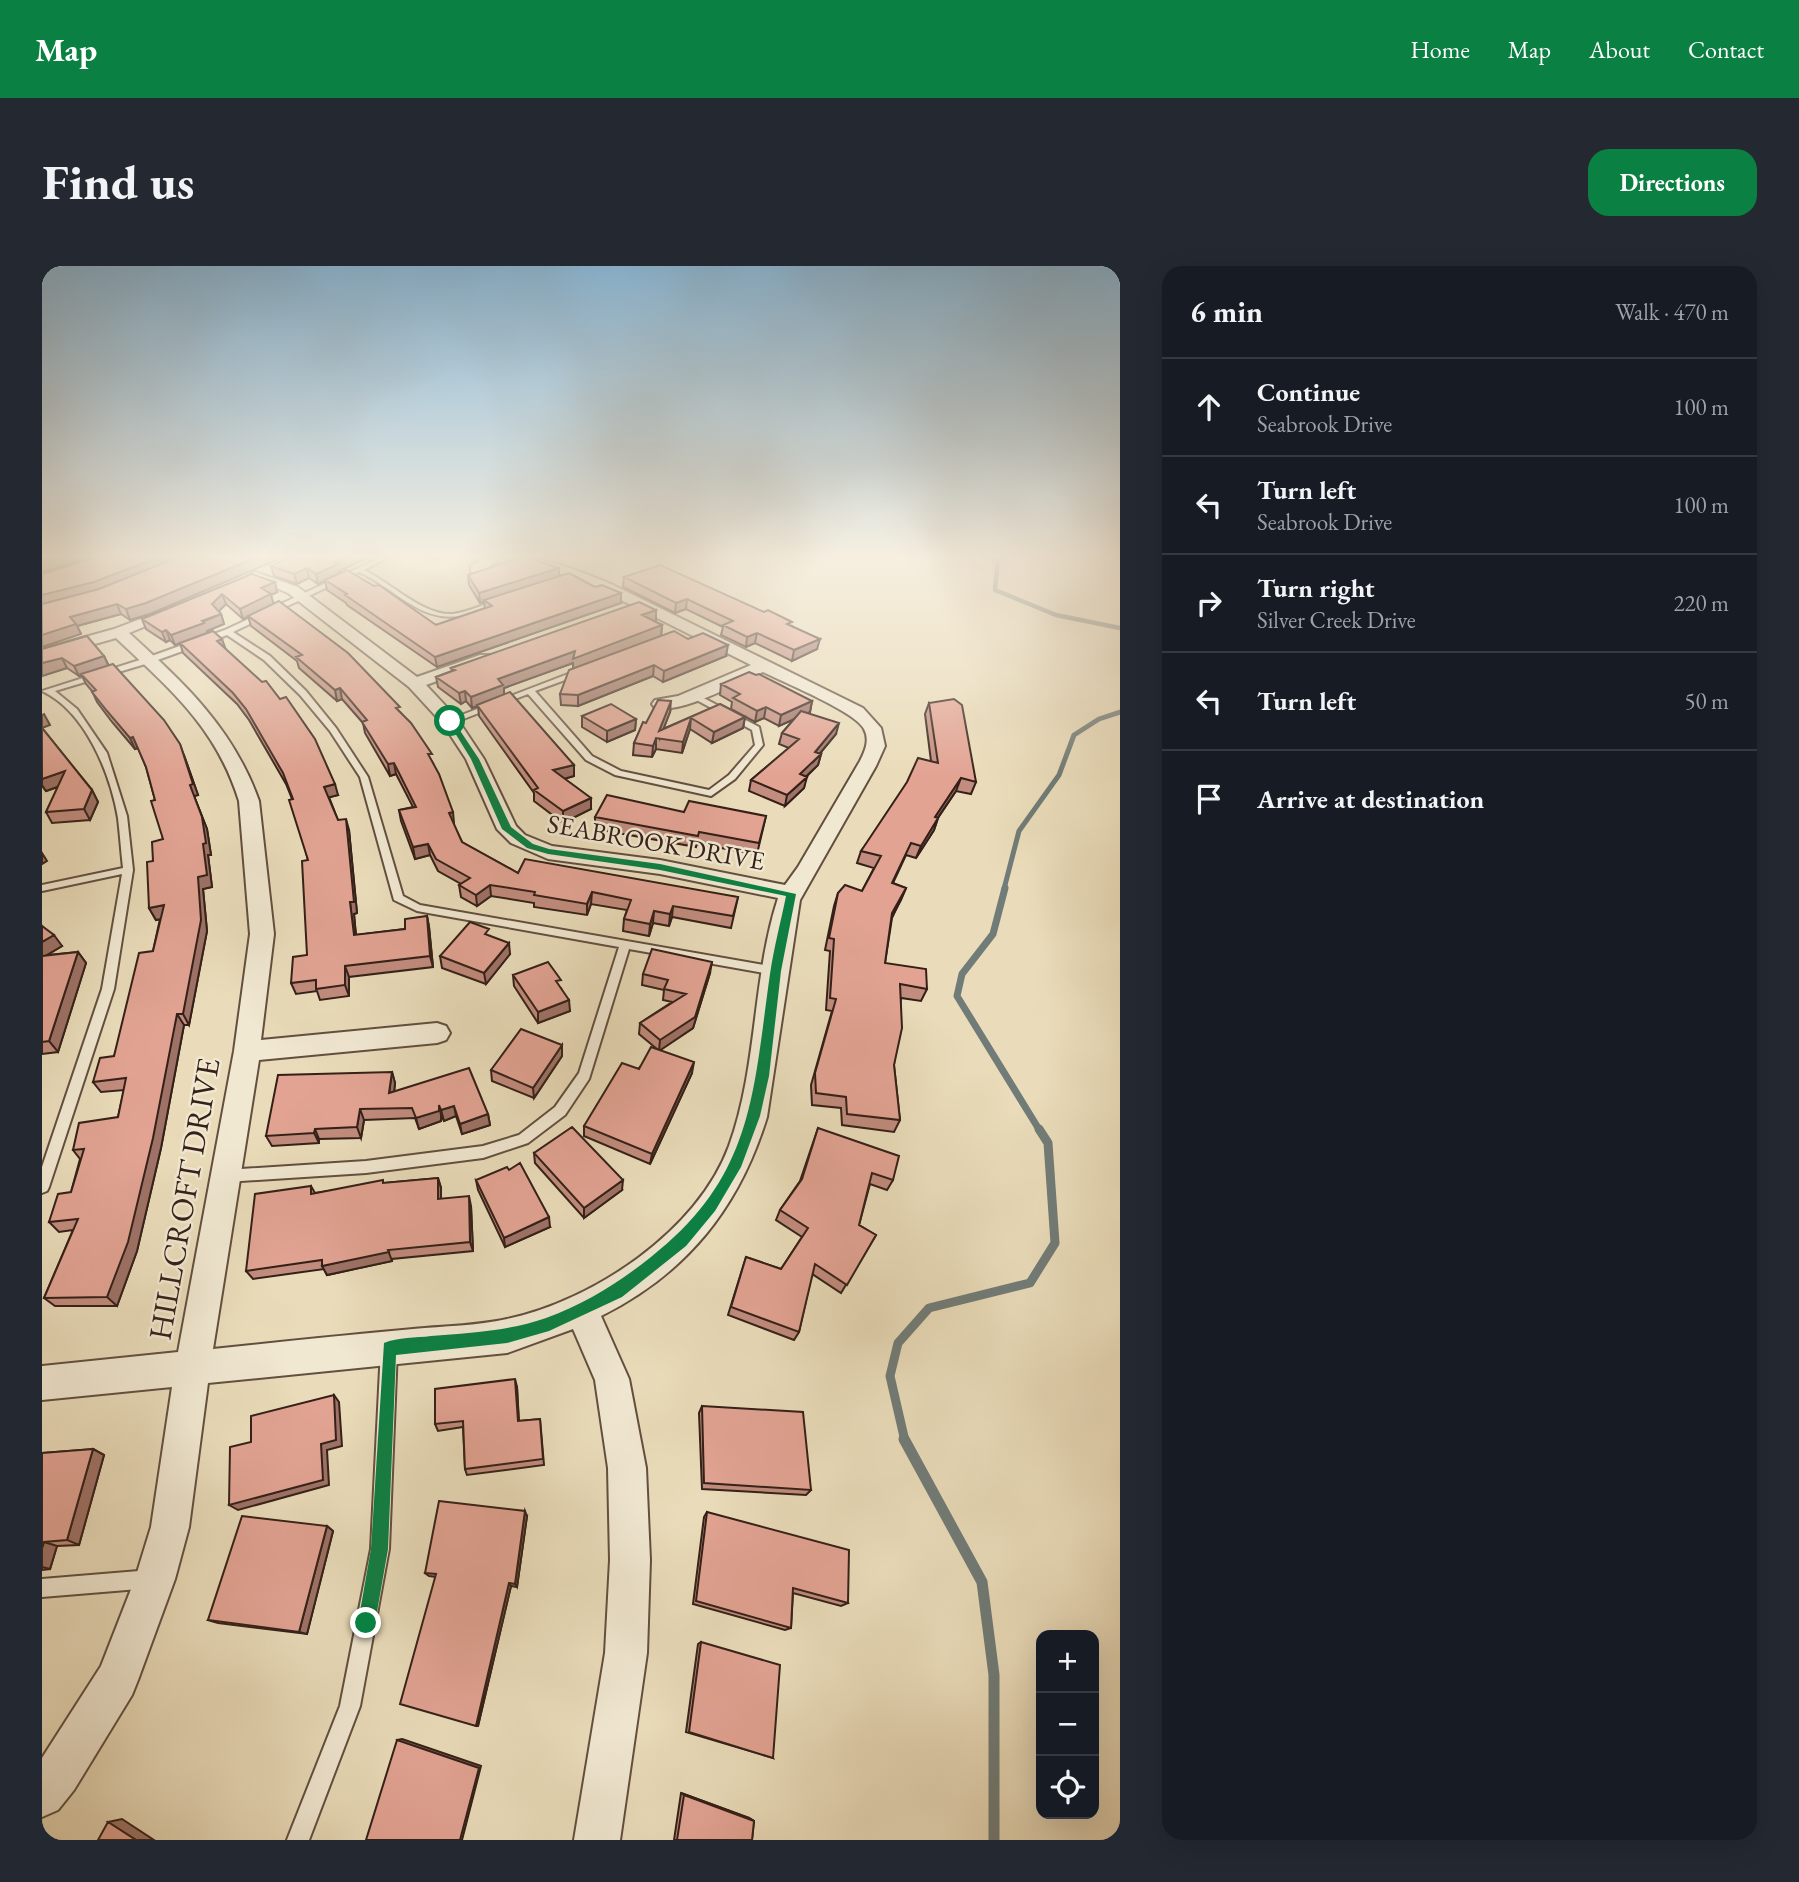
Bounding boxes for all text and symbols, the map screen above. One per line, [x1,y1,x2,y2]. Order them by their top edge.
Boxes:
text: Map [35,28,97,71]
text: Home [1410,34,1470,65]
text: Map [1508,34,1551,65]
text: About [1589,34,1650,65]
text: Contact [1688,34,1764,65]
button: Directions [1588,149,1757,216]
text: Find us [42,150,194,214]
text: 6 min [1190,292,1263,331]
text: Walk · 470 m [1615,297,1729,327]
text: Continue [1257,375,1360,409]
icon: ahead [1190,388,1228,426]
text: 100 m [1673,392,1729,422]
text: Seabrook Drive [1257,409,1392,439]
text: Turn left [1257,473,1356,507]
icon: left [1190,486,1228,524]
text: 100 m [1673,490,1729,520]
text: Seabrook Drive [1257,507,1392,537]
text: Turn right [1257,571,1375,605]
icon: right [1190,584,1228,622]
text: 220 m [1673,588,1729,618]
text: Silver Creek Drive [1257,605,1416,635]
icon: left [1190,682,1228,720]
text: Turn left [1257,684,1356,718]
text: 50 m [1684,686,1729,716]
route start [434,705,465,736]
icon: arrive [1190,780,1228,818]
text: Arrive at destination [1257,782,1484,816]
street label: SEABROOK DRIVE [545,806,768,878]
street label: HILLCROFT DRIVE [139,1055,229,1343]
route end [350,1607,381,1638]
map controls [1036,1630,1099,1819]
button: + [1036,1630,1099,1693]
button: − [1036,1693,1099,1756]
button: locate [1036,1756,1099,1819]

